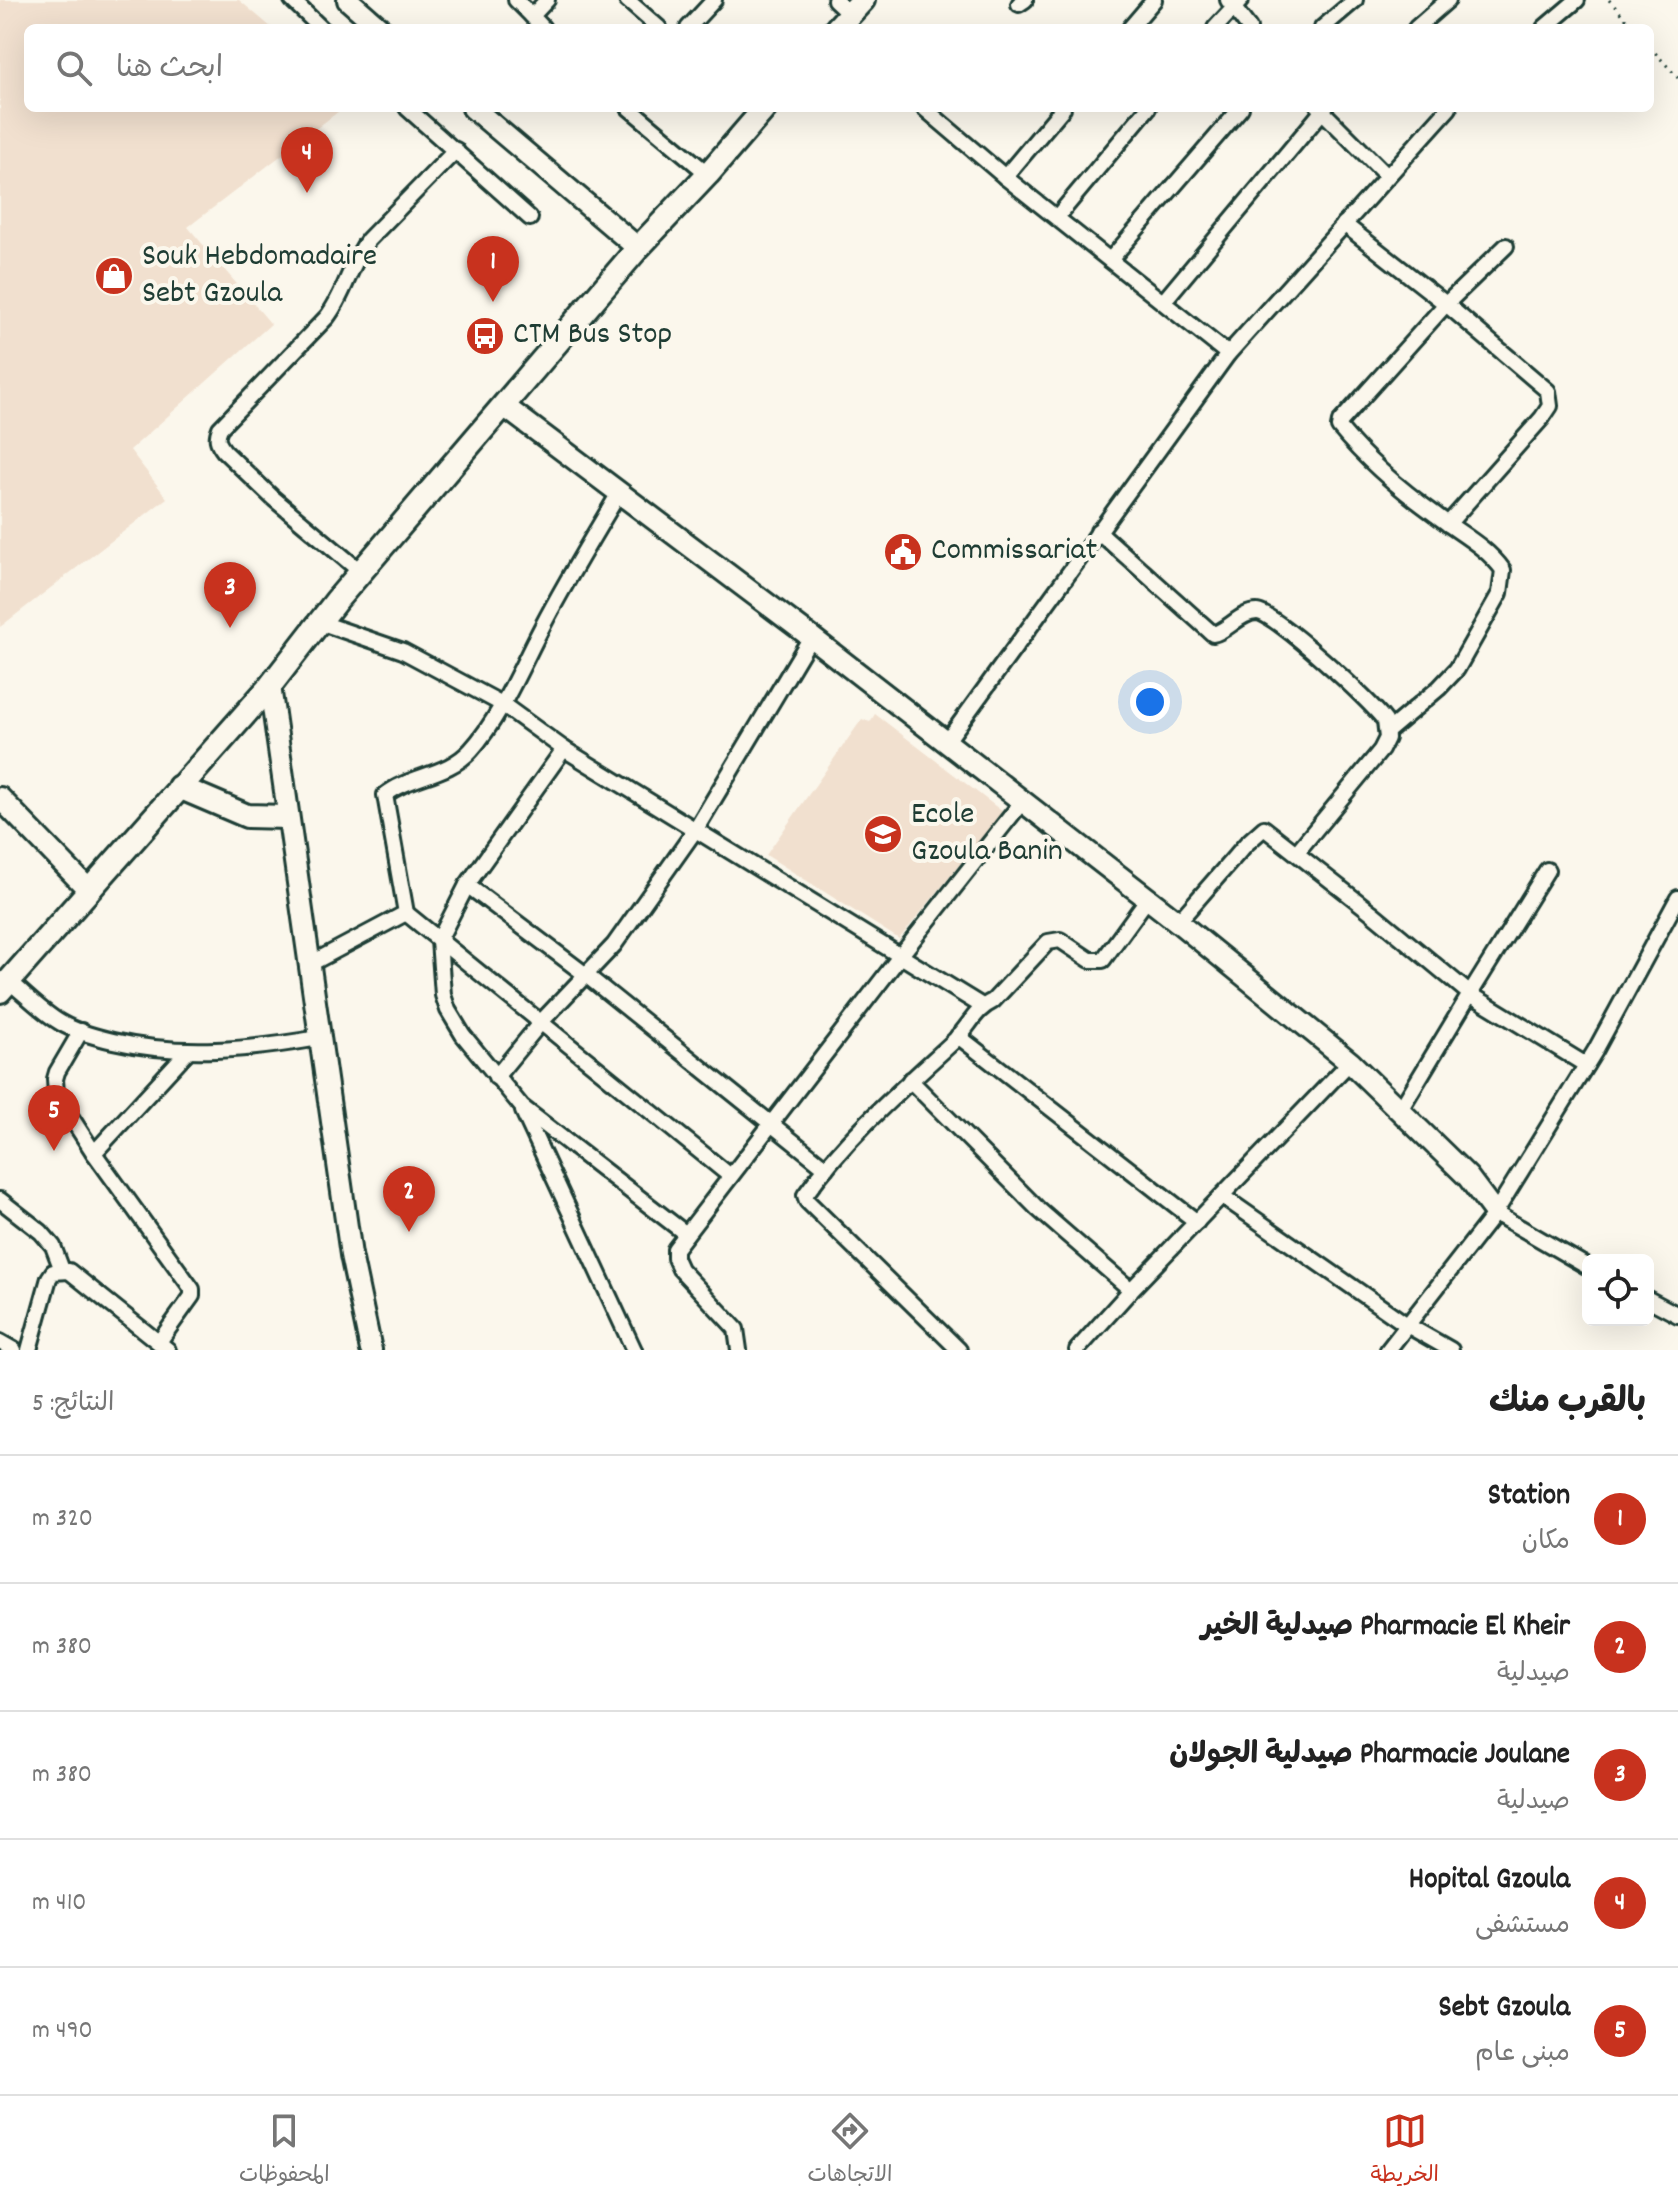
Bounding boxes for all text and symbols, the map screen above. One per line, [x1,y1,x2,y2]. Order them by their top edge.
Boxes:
search box [24,24,1654,112]
icon: search [52,46,96,90]
text: ابحث هنا [116,49,223,92]
pin: 4 [281,127,333,193]
place label: Souk Hebdomadaire Sebt Gzoula [142,235,377,318]
pin: 1 [467,236,519,302]
shop icon: Souk Hebdomadaire Sebt Gzoula [93,255,135,297]
place label: CTM Bus Stop [513,313,672,359]
bus stop icon: CTM Bus Stop [464,315,506,357]
place label: Commissariat [931,529,1098,575]
public building icon: Commissariat [882,531,924,573]
pin: 3 [204,562,256,628]
your location [1130,682,1170,722]
place label: Ecole Gzoula Banin [911,793,1063,876]
school or university icon: Ecole Gzoula Banin [862,813,904,855]
pin: 5 [28,1085,80,1151]
pin: 2 [383,1166,435,1232]
map controls [1582,1254,1654,1326]
button: locate [1582,1254,1654,1326]
text: بالقرب منك [1489,1380,1646,1429]
text: النتائج: 5 [32,1386,114,1423]
text: Station [1488,1476,1570,1519]
text: 320 m [32,1501,93,1538]
text: 1 [1617,1501,1623,1538]
text: مكان [1522,1524,1570,1561]
text: Pharmacie El Kheir صيدلية الخير [1201,1607,1570,1650]
text: 380 m [32,1629,92,1666]
text: 2 [1614,1629,1626,1666]
text: صيدلية [1497,1656,1570,1693]
text: Pharmacie Joulane صيدلية الجولان [1169,1735,1570,1778]
text: 380 m [32,1757,92,1794]
text: 3 [1614,1757,1626,1794]
text: صيدلية [1497,1784,1570,1821]
text: Hopital Gzoula [1409,1860,1570,1903]
text: 410 m [32,1885,87,1922]
text: 4 [1615,1885,1625,1922]
text: مستشفى [1475,1908,1570,1945]
text: Sebt Gzoula [1439,1988,1570,2031]
text: 490 m [32,2013,93,2050]
text: 5 [1614,2013,1626,2050]
text: مبنى عام [1475,2036,1570,2073]
tab: المحفوظات [239,2109,330,2193]
tab: الاتجاهات [807,2109,892,2193]
tab: الخريطة [1370,2109,1439,2193]

